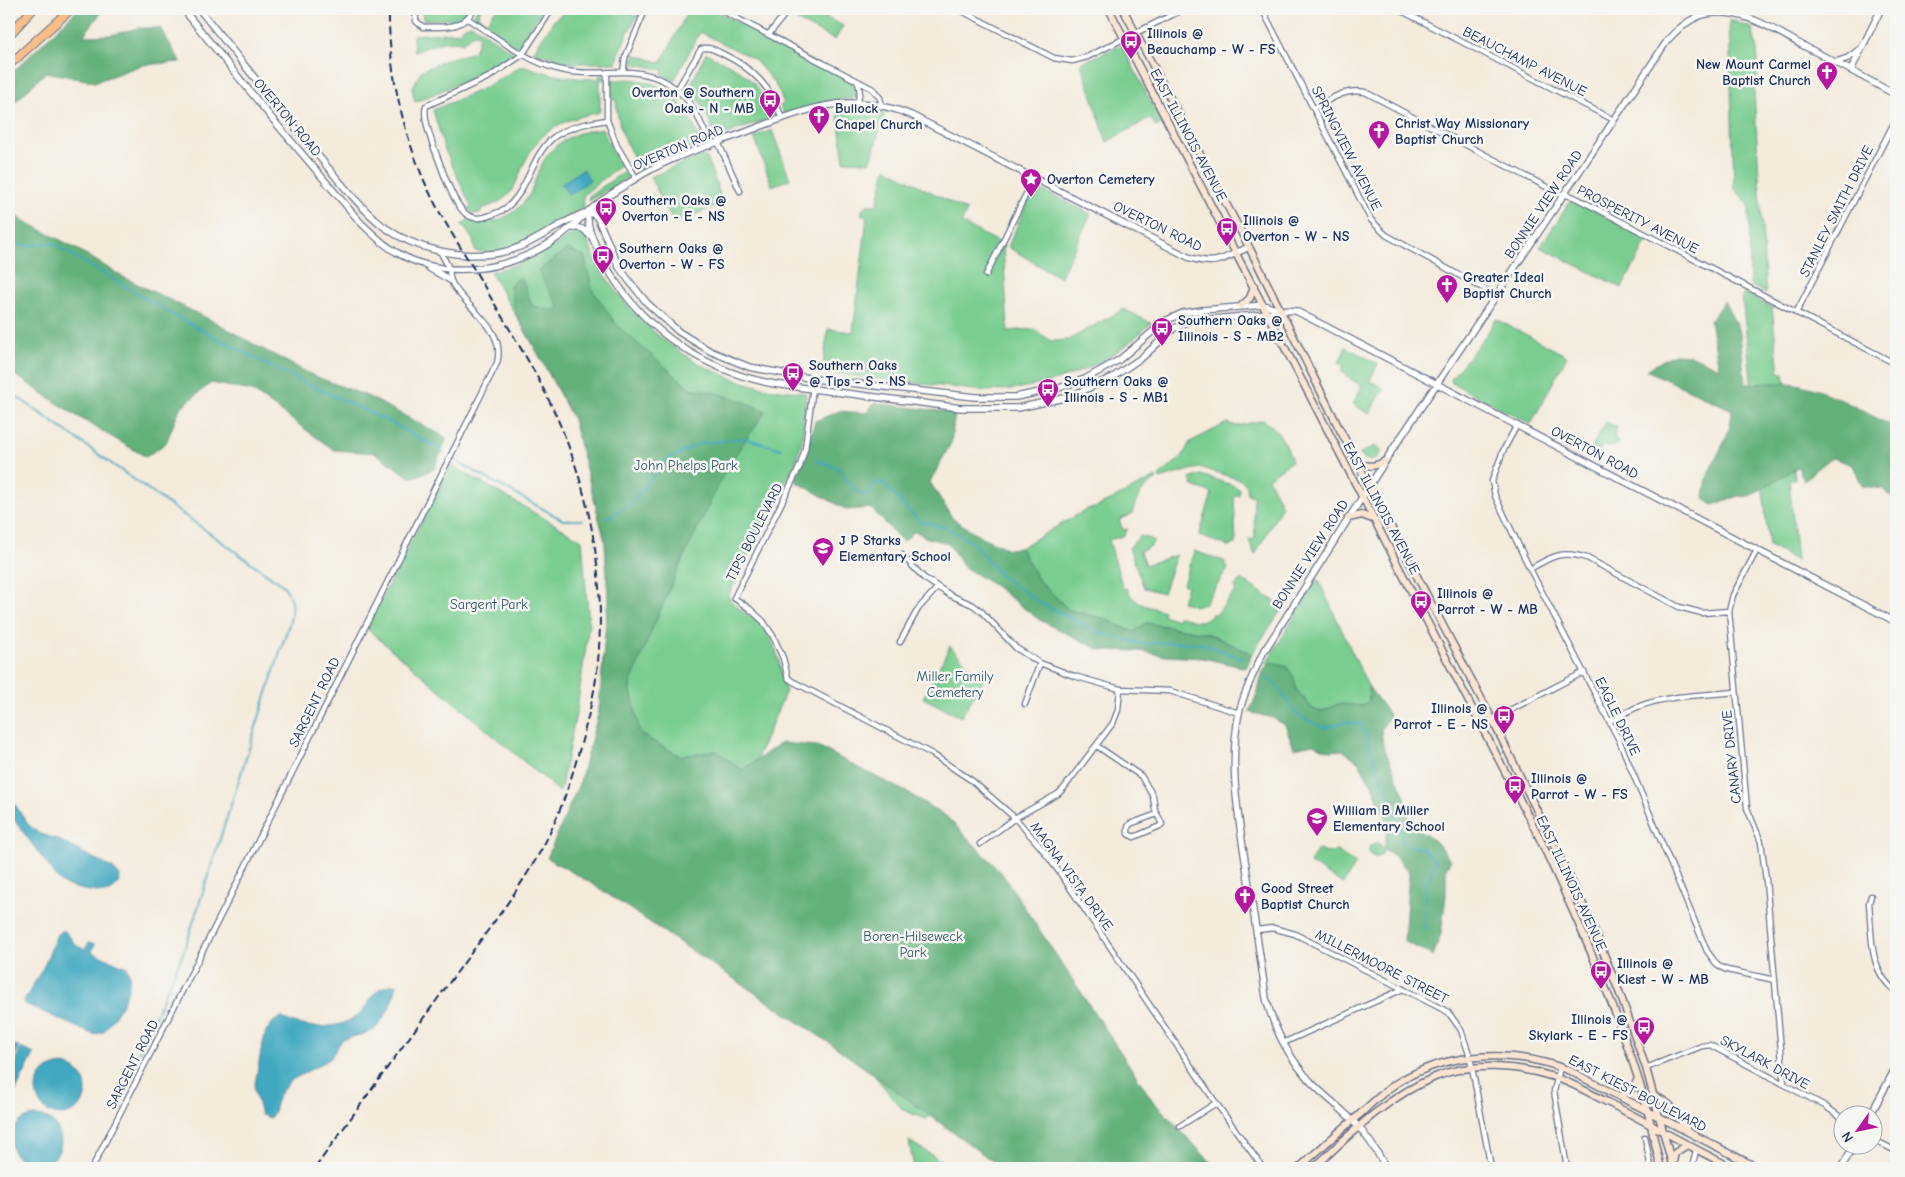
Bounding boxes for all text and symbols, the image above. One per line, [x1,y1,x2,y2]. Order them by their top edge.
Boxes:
street label: BEAUCHAMP AVENUE [1460,23,1590,100]
place label: Illinois @ Beauchamp - W - FS [1147,25,1276,58]
bus stop icon: Illinois @ Beauchamp - W - FS [1119,29,1143,60]
place label: New Mount Carmel Baptist Church [1696,56,1811,89]
church icon: New Mount Carmel Baptist Church [1815,60,1839,91]
street label: EAST ILLINOIS AVENUE [1146,66,1231,204]
street label: OVERTON ROAD [250,75,325,160]
street label: SPRINGVIEW AVENUE [1308,83,1385,213]
place label: Overton @ Southern Oaks - N - MB [632,84,754,117]
bus stop icon: Overton @ Southern Oaks - N - MB [758,88,782,119]
place label: Bullock Chapel Church [835,100,923,133]
church icon: Bullock Chapel Church [807,104,831,135]
place label: Christ Way Missionary Baptist Church [1395,115,1530,148]
church icon: Christ Way Missionary Baptist Church [1367,119,1391,150]
street label: OVERTON ROAD [630,121,726,174]
street label: STANLEY SMITH DRIVE [1796,143,1877,280]
street label: BONNIE VIEW ROAD [1501,147,1586,262]
place icon: Overton Cemetery [1019,167,1043,198]
place label: Overton Cemetery [1047,171,1155,188]
street label: PROSPERITY AVENUE [1574,181,1701,257]
place label: Southern Oaks @ Overton - E - NS [622,192,727,225]
bus stop icon: Southern Oaks @ Overton - E - NS [594,196,618,227]
street label: OVERTON ROAD [1111,198,1205,255]
place label: Illinois @ Overton - W - NS [1243,212,1350,245]
bus stop icon: Illinois @ Overton - W - NS [1215,216,1239,247]
place label: Southern Oaks @ Overton - W - FS [619,240,725,273]
bus stop icon: Southern Oaks @ Overton - W - FS [591,244,615,275]
place label: Greater Ideal Baptist Church [1463,269,1552,302]
church icon: Greater Ideal Baptist Church [1435,273,1459,304]
place label: Southern Oaks @ Illinois - S - MB2 [1178,312,1284,345]
bus stop icon: Southern Oaks @ Illinois - S - MB2 [1150,316,1174,347]
place label: Southern Oaks @ Tips - S - NS [809,357,906,390]
bus stop icon: Southern Oaks @ Tips - S - NS [781,361,805,392]
place label: Southern Oaks @ Illinois - S - MB1 [1064,373,1169,406]
bus stop icon: Southern Oaks @ Illinois - S - MB1 [1036,377,1060,408]
street label: OVERTON ROAD [1548,422,1642,483]
street label: EAST ILLINOIS AVENUE [1339,439,1424,577]
park label: John Phelps Park [634,457,738,474]
street label: TIPS BOULEVARD [722,480,787,584]
street label: BONNIE VIEW ROAD [1269,496,1352,612]
place label: J P Starks Elementary School [839,532,951,565]
school or university icon: J P Starks Elementary School [811,536,835,567]
place label: Illinois @ Parrot - W - MB [1437,585,1538,618]
bus stop icon: Illinois @ Parrot - W - MB [1409,589,1433,620]
park label: Sargent Park [450,596,528,613]
street label: SARGENT ROAD [285,654,344,750]
park label: Miller Family Cemetery [917,668,994,701]
street label: EAGLE DRIVE [1591,674,1644,758]
place label: Illinois @ Parrot - E - NS [1394,700,1488,733]
bus stop icon: Illinois @ Parrot - E - NS [1492,704,1516,735]
street label: CANARY DRIVE [1718,709,1745,805]
place label: Illinois @ Parrot - W - FS [1531,770,1628,803]
bus stop icon: Illinois @ Parrot - W - FS [1503,774,1527,805]
place label: William B Miller Elementary School [1333,802,1445,835]
school or university icon: William B Miller Elementary School [1305,806,1329,837]
street label: EAST ILLINOIS AVENUE [1533,813,1610,954]
street label: MAGNA VISTA DRIVE [1026,819,1117,934]
place label: Good Street Baptist Church [1261,880,1350,913]
church icon: Good Street Baptist Church [1233,884,1257,915]
street label: MILLERMOORE STREET [1313,926,1452,1008]
park label: Boren-Hilseweck Park [863,928,963,961]
place label: Illinois @ Kiest - W - MB [1617,955,1709,988]
bus stop icon: Illinois @ Kiest - W - MB [1589,959,1613,990]
place label: Illinois @ Skylark - E - FS [1529,1011,1628,1044]
bus stop icon: Illinois @ Skylark - E - FS [1632,1015,1656,1046]
street label: SARGENT ROAD [103,1016,162,1112]
street label: SKYLARK DRIVE [1717,1032,1812,1093]
street label: EAST KIEST BOULEVARD [1566,1051,1710,1136]
north arrow [1832,1104,1882,1154]
text: N [1838,1128,1857,1145]

